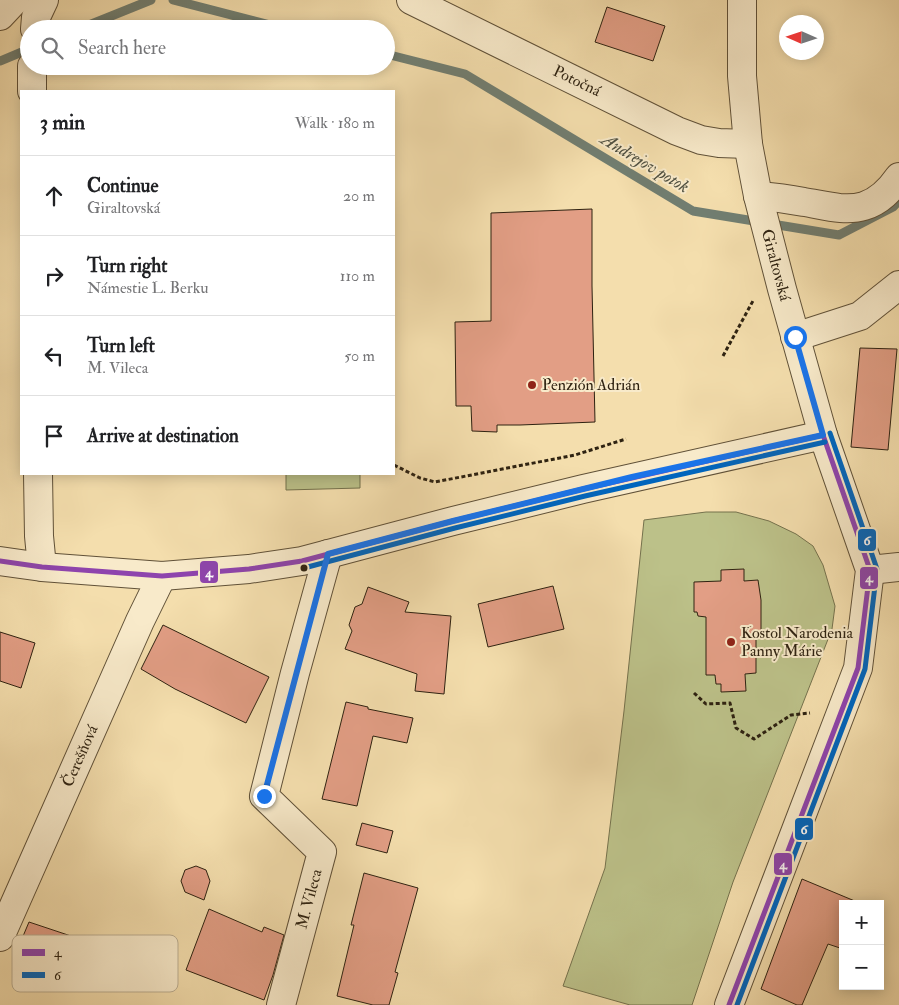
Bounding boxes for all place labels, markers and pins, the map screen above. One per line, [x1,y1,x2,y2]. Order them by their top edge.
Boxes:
place label: Penzión Adrián [542,375,640,395]
marker: Penzión Adrián [526,379,538,391]
unlabelled marker [299,563,309,573]
place label: Kostol Narodenia Panny Márie [741,623,854,661]
marker: Kostol Narodenia Panny Márie [725,636,737,648]

